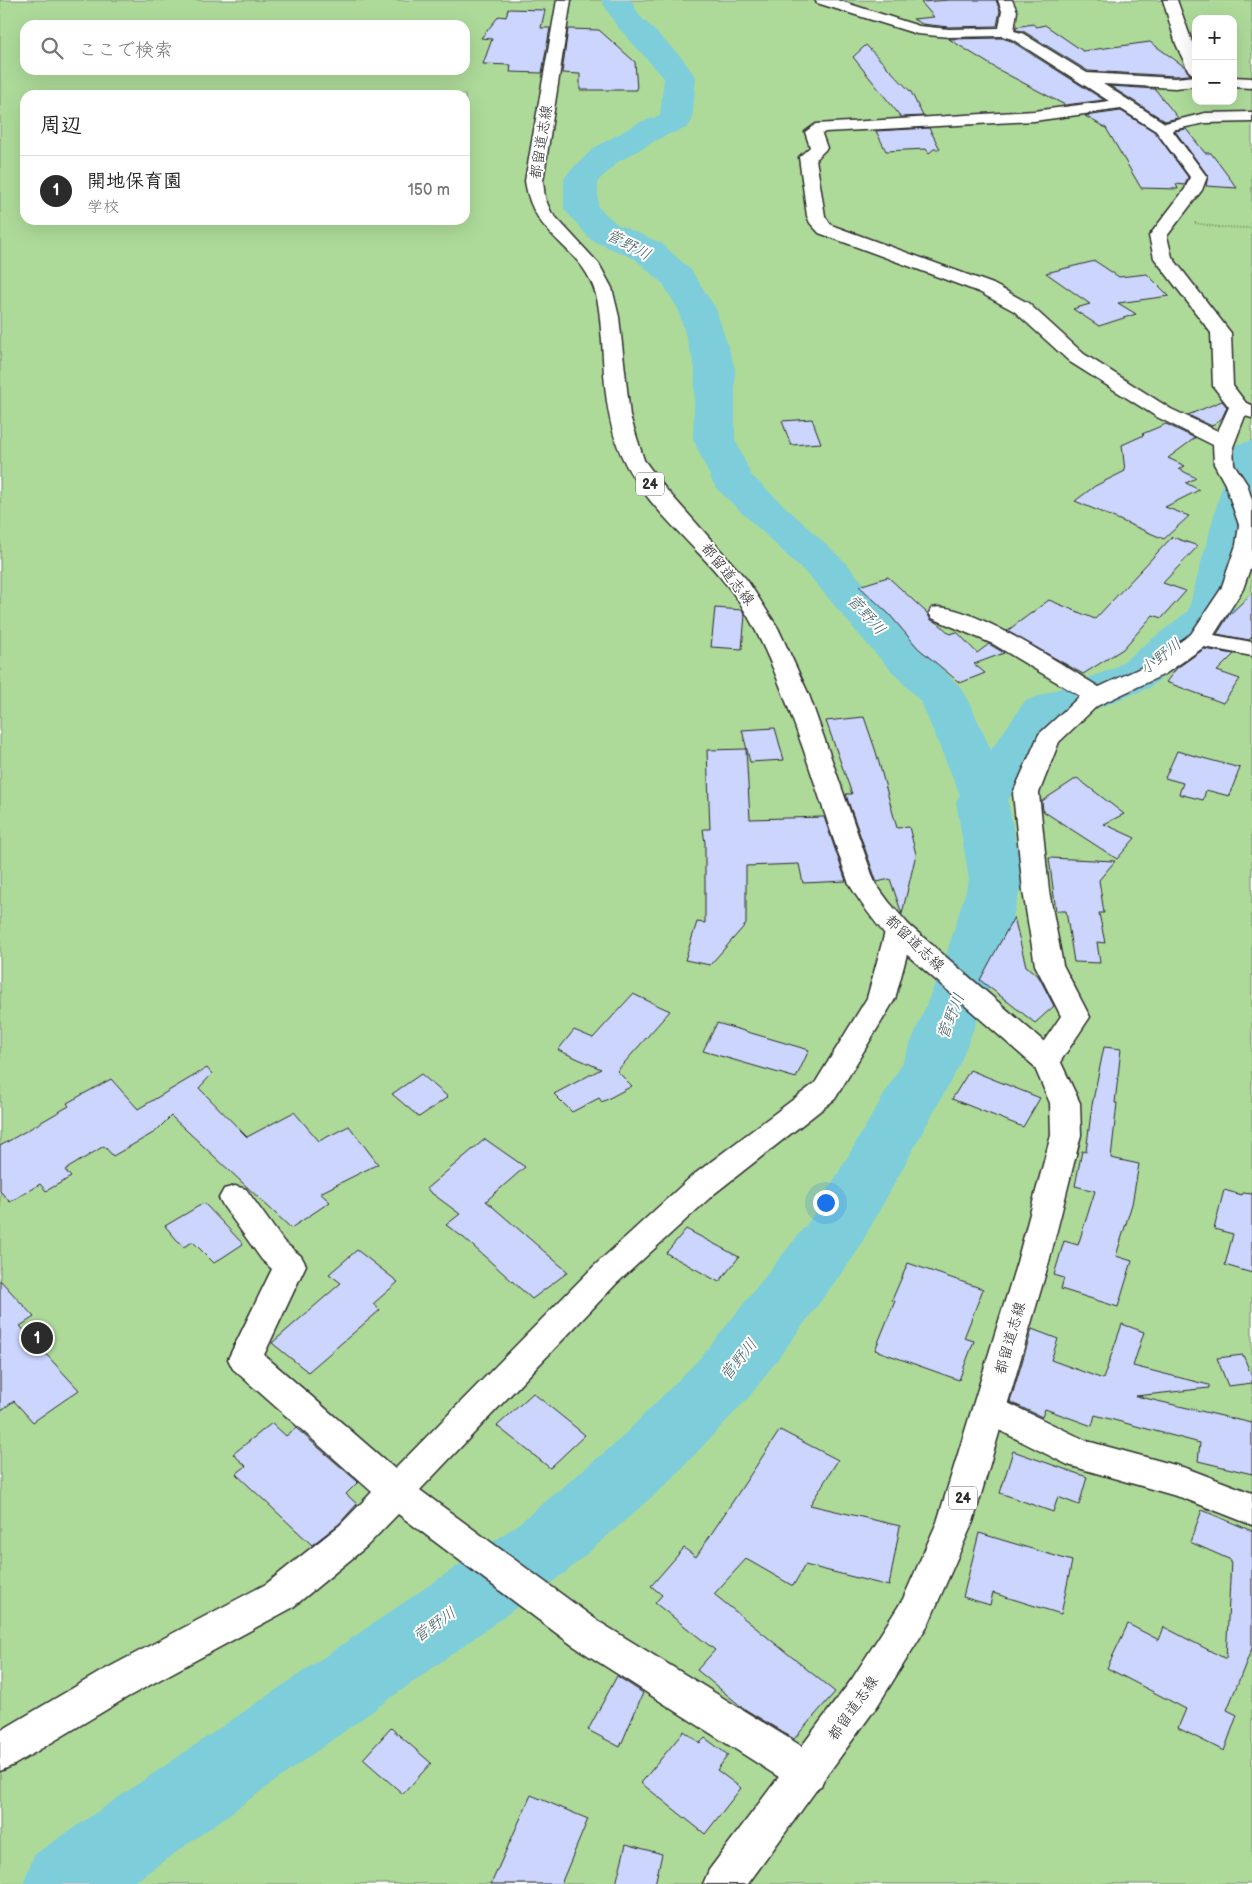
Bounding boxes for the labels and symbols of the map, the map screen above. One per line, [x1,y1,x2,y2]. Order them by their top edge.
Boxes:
street label: 都留道志線 [526,104,557,181]
water label: 菅野川 [603,226,654,265]
road number: 24 [636,472,664,496]
street label: 都留道志線 [697,539,759,609]
water label: 菅野川 [843,591,889,639]
water label: 小野川 [1136,635,1186,679]
street label: 都留道志線 [881,911,949,976]
water label: 菅野川 [934,991,969,1042]
your location [813,1190,839,1216]
street label: 都留道志線 [991,1299,1030,1377]
pin: 1 [21,1319,53,1357]
water label: 菅野川 [717,1335,762,1385]
road number: 24 [949,1486,977,1510]
water label: 菅野川 [410,1604,460,1647]
street label: 都留道志線 [824,1672,883,1744]

